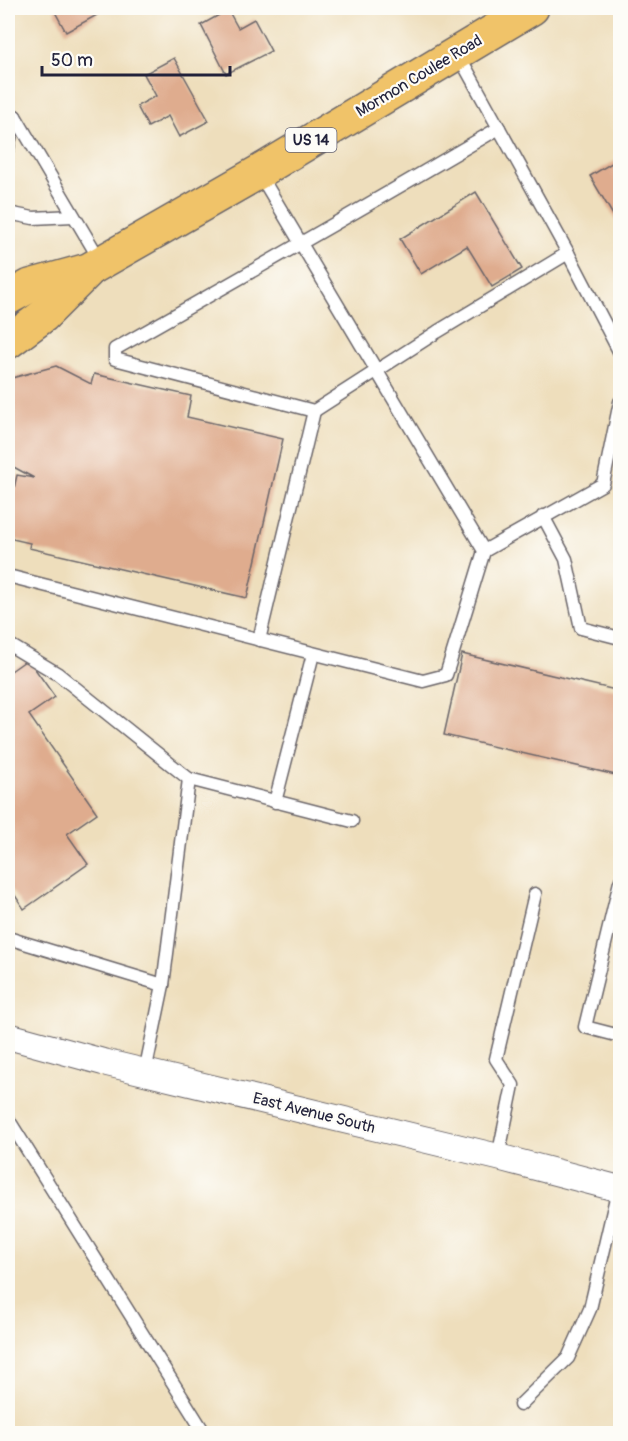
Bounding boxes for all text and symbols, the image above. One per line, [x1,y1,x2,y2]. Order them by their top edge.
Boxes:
street label: Mormon Coulee Road [352,30,486,122]
scale bar [42,39,230,77]
text: 50 m [51,49,93,72]
road number: US 14 [286,128,336,152]
street label: East Avenue South [251,1088,377,1138]

